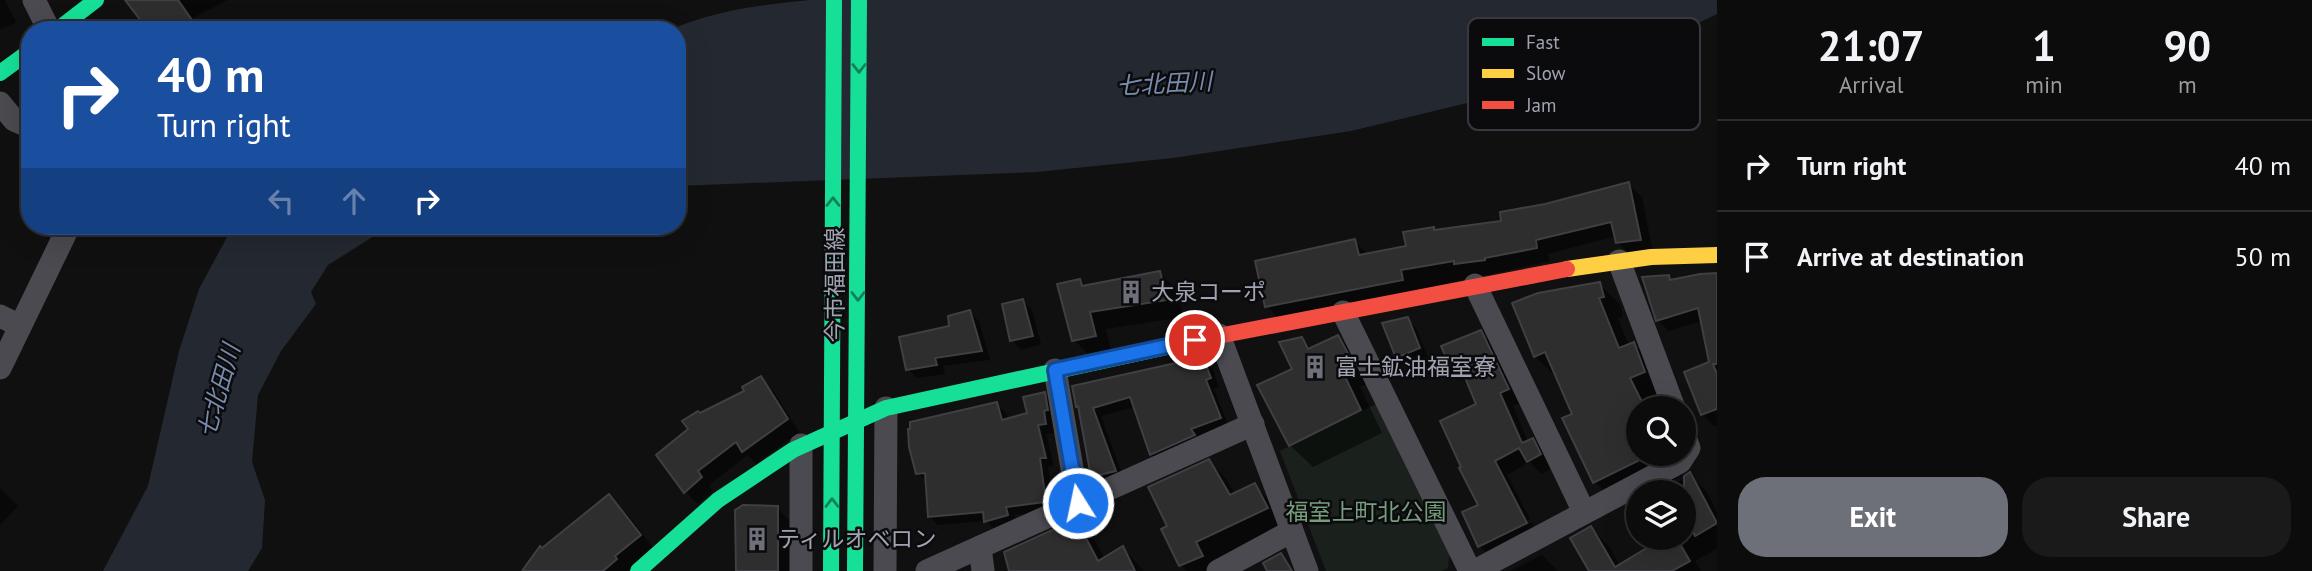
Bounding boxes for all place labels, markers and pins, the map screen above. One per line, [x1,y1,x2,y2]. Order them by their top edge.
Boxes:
place label: 大泉コーポ [1151,277,1266,306]
building icon: 大泉コーポ [1117,278,1145,306]
pin [1165,310,1225,370]
place label: 富士鉱油福室寮 [1335,352,1496,381]
building icon: 富士鉱油福室寮 [1301,353,1329,381]
place label: ティルオベロン [777,524,937,553]
building icon: ティルオベロン [743,525,771,553]

